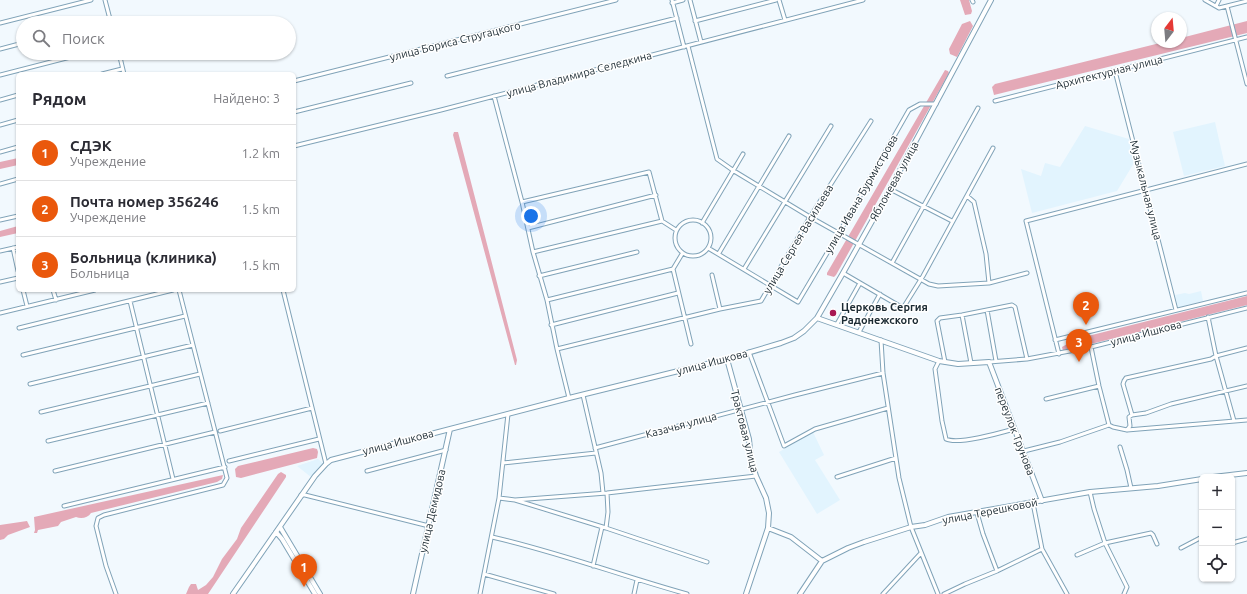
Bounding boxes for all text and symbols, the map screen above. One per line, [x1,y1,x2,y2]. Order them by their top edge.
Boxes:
north arrow [1151,12,1187,48]
search box [16,16,296,60]
street label: улица Бориса Стругацкого [388,19,522,63]
icon: search [30,27,52,49]
text: Поиск [62,30,105,47]
street label: улица Владимира Селедкина [505,49,653,99]
street label: Архитектурная улица [1054,53,1164,91]
text: Рядом [32,89,87,108]
text: Найдено: 3 [213,91,280,105]
street label: улица Ивана Бурмистрова [822,133,900,255]
text: СДЭК [70,137,112,154]
street label: Яблоневая улица [867,139,921,223]
street label: Музыкальная улица [1128,139,1164,241]
text: 1 [41,146,49,160]
text: 1.2 km [241,146,280,160]
text: Учреждение [70,154,146,168]
street label: улица Сергея Васильева [761,182,835,296]
text: Почта номер 356246 [70,193,219,210]
text: 2 [41,202,49,216]
text: 1.5 km [241,202,280,216]
your location [521,206,541,226]
text: Учреждение [70,210,146,224]
text: Больница (клиника) [70,249,217,266]
text: 3 [41,258,49,272]
text: 1.5 km [241,258,280,272]
text: Больница [70,266,129,280]
pin: 2 [1073,292,1099,325]
place label: Церковь Сергия Радонежского [841,301,928,326]
marker: Церковь Сергия Радонежского [828,308,838,318]
street label: улица Ишкова [1109,318,1183,348]
pin: 3 [1066,329,1092,362]
street label: улица Ишкова [675,347,749,377]
street label: переулок Трунова [993,385,1037,477]
street label: Трактовая улица [729,388,761,474]
street label: Казачья улица [644,410,718,440]
street label: улица Ишкова [361,427,435,457]
street label: улица Демидова [417,468,447,554]
map controls [1199,474,1235,582]
button: + [1199,474,1235,510]
street label: улица Терешковой [941,496,1039,526]
button: − [1199,510,1235,546]
button: locate [1199,546,1235,582]
pin: 1 [291,554,317,587]

